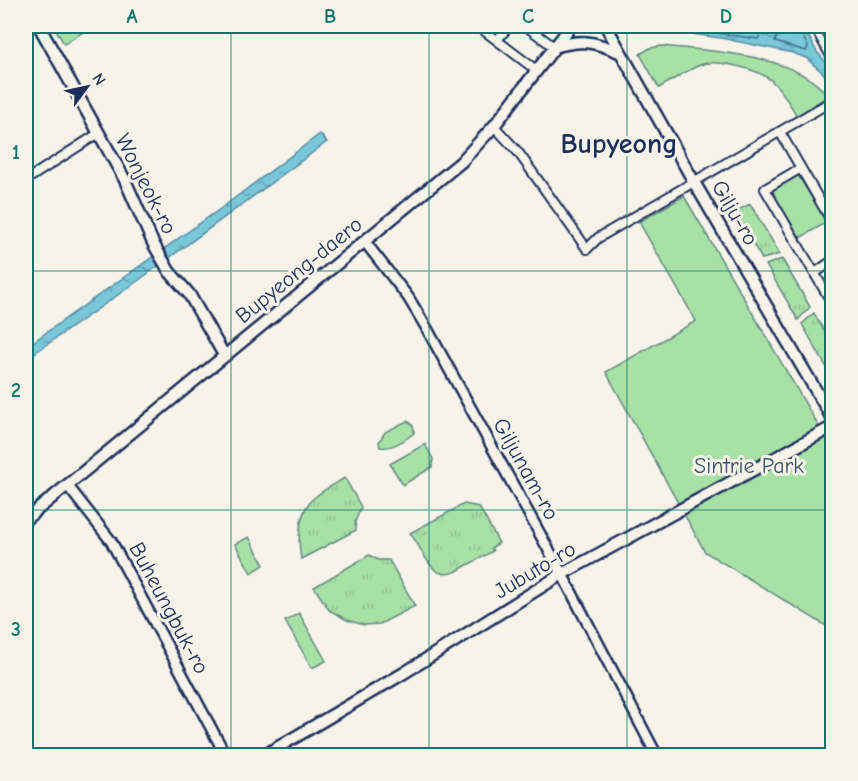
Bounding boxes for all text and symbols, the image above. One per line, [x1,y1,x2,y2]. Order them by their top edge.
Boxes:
text: A [126,5,138,28]
text: B [324,5,336,28]
text: C [522,5,534,28]
text: D [720,5,732,28]
north arrow [57,57,117,117]
text: N [88,70,109,89]
district label: Bupyeong [560,128,678,160]
street label: Wonjeok-ro [110,129,182,239]
text: 1 [12,141,20,164]
street label: Gilju-ro [706,176,764,250]
street label: Bupyeong-daero [230,211,368,329]
text: 2 [11,379,21,402]
street label: Giljunam-ro [487,413,565,525]
park label: Sintrie Park [694,453,804,479]
street label: Jubuto-ro [490,536,580,604]
street label: Buheungbuk-ro [123,538,215,678]
text: 3 [11,618,21,641]

